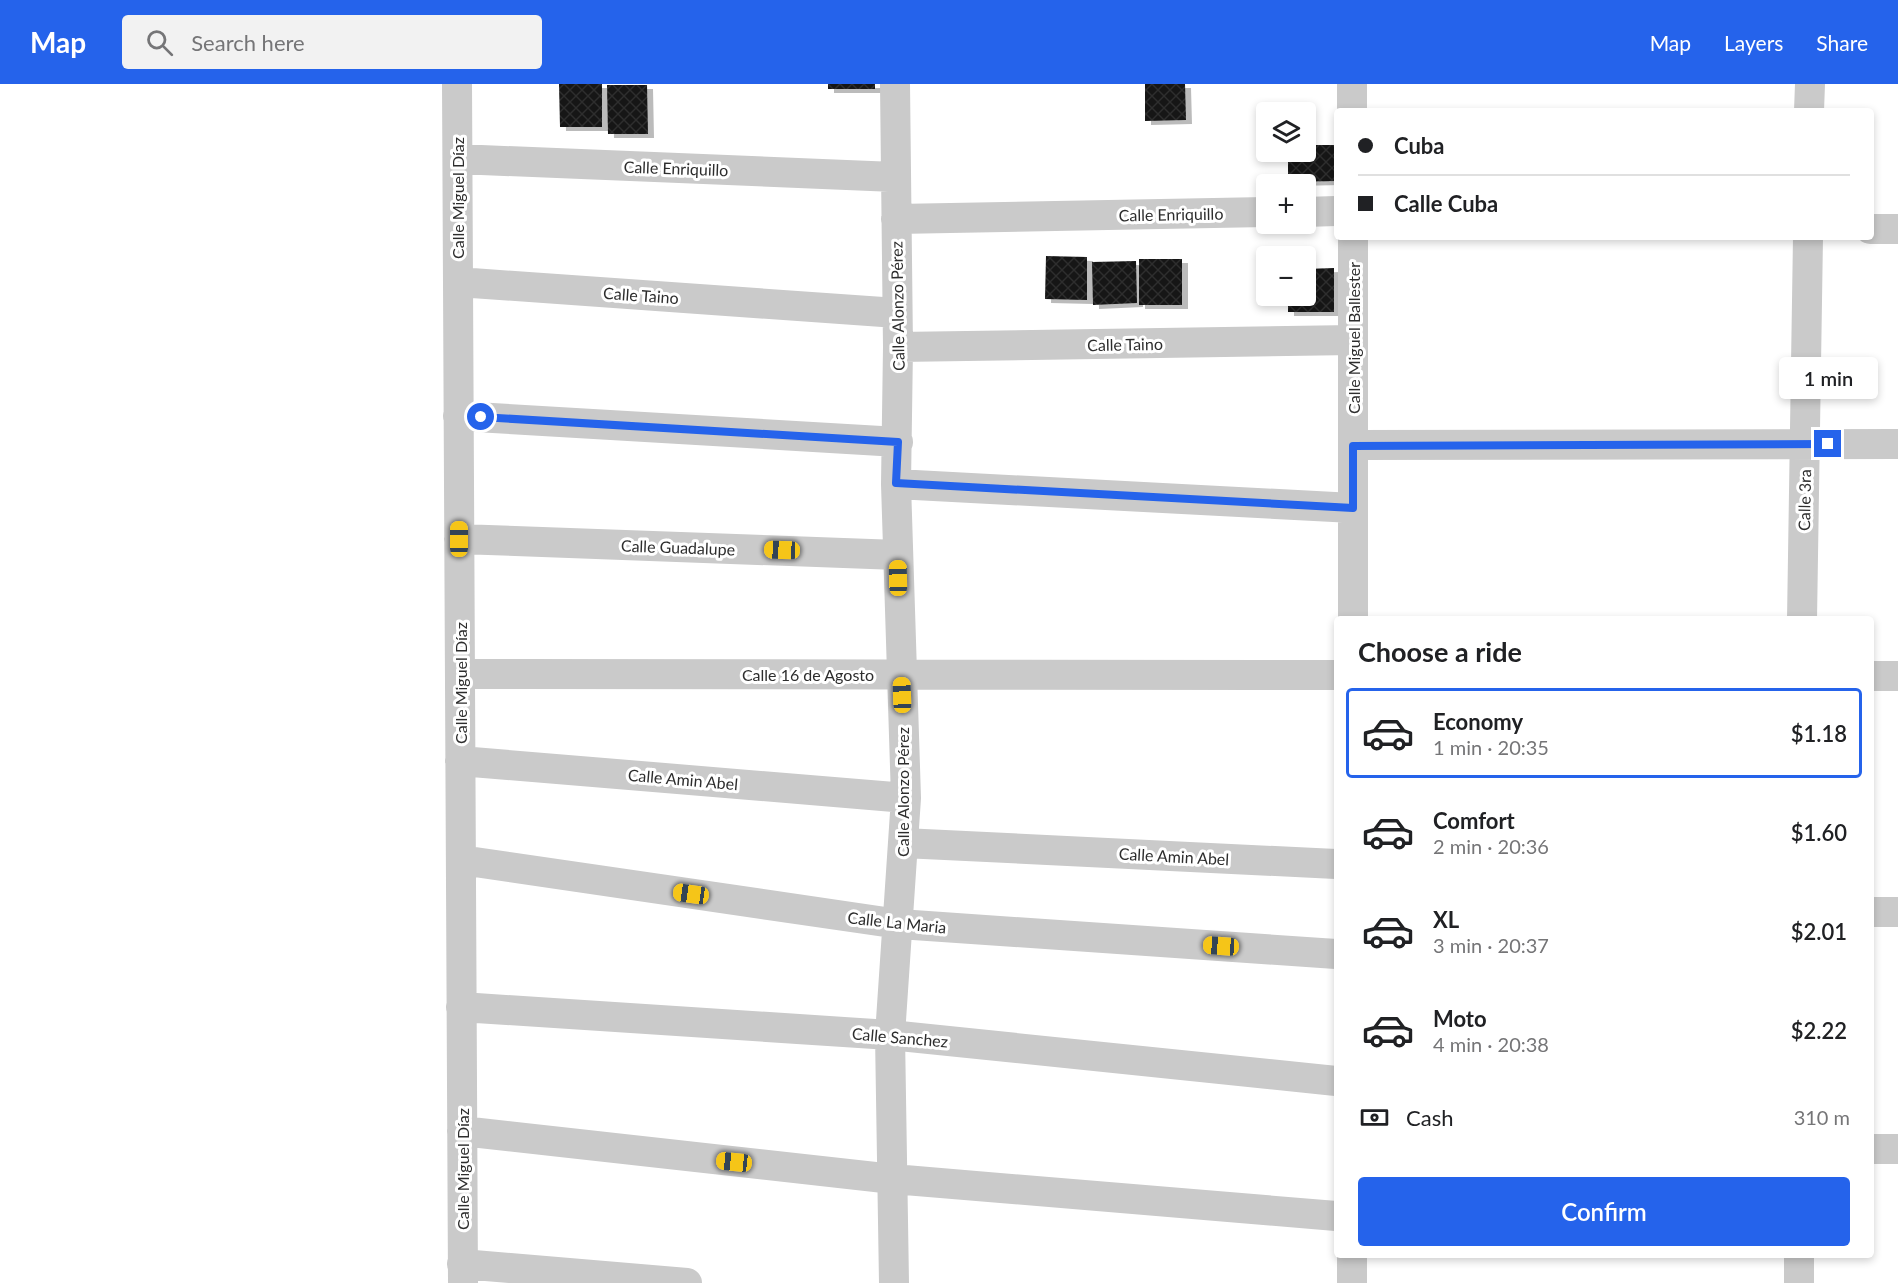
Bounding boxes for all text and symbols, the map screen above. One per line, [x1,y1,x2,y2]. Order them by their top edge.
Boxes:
search box [122,15,542,69]
text: Map [30,25,86,59]
icon: search [143,26,176,59]
text: Search here [191,29,305,56]
text: Map [1650,30,1691,55]
text: Layers [1724,30,1783,55]
text: Share [1816,30,1868,55]
map controls [1256,102,1316,306]
button: layers [1256,102,1316,162]
text: Cuba [1394,132,1444,159]
street label: Calle Miguel Díaz [448,137,467,259]
street label: Calle Enriquillo [623,157,729,179]
button: + [1256,174,1316,234]
text: Calle Cuba [1394,190,1498,217]
street label: Calle Enriquillo [1118,204,1224,224]
street label: Calle Alonzo Pérez [886,241,908,371]
button: − [1256,246,1316,306]
street label: Calle Miguel Ballester [1344,262,1363,414]
street label: Calle Taino [603,283,679,307]
street label: Calle Taino [1087,334,1163,354]
callout: 1 min [1778,357,1878,399]
text: 1 min [1804,366,1853,390]
route start [467,403,494,430]
route end [1814,430,1841,457]
street label: Calle 3ra [1794,469,1814,531]
car [450,521,468,557]
street label: Calle Guadalupe [621,536,735,558]
car [764,540,800,560]
car [889,560,907,596]
street label: Calle Miguel Díaz [451,622,470,744]
text: Choose a ride [1358,635,1522,668]
street label: Calle 16 de Agosto [742,665,874,684]
car [892,677,912,713]
icon: car [1361,706,1415,760]
text: Economy [1433,708,1523,735]
text: $1.18 [1791,720,1847,747]
street label: Calle Alonzo Pérez [893,727,912,857]
text: 1 min · 20:35 [1433,735,1549,759]
street label: Calle Amin Abel [627,765,739,793]
icon: car [1361,805,1415,859]
text: Comfort [1433,807,1515,834]
text: $1.60 [1791,819,1847,846]
text: 2 min · 20:36 [1433,834,1549,858]
street label: Calle Amin Abel [1118,844,1230,868]
car [672,883,710,905]
icon: car [1361,904,1415,958]
text: XL [1433,906,1459,933]
street label: Calle La Maria [847,907,947,937]
text: $2.01 [1791,918,1847,945]
text: 3 min · 20:37 [1433,933,1549,957]
car [1202,936,1240,956]
icon: car [1361,1003,1415,1057]
text: Moto [1433,1005,1487,1032]
text: $2.22 [1791,1017,1847,1044]
street label: Calle Sanchez [851,1023,949,1051]
text: 4 min · 20:38 [1433,1032,1549,1056]
icon: cash [1358,1101,1391,1134]
text: Cash [1406,1104,1453,1131]
text: 310 m [1794,1105,1850,1129]
street label: Calle Miguel Díaz [453,1108,472,1230]
car [715,1151,753,1173]
button: Confirm [1358,1177,1850,1246]

